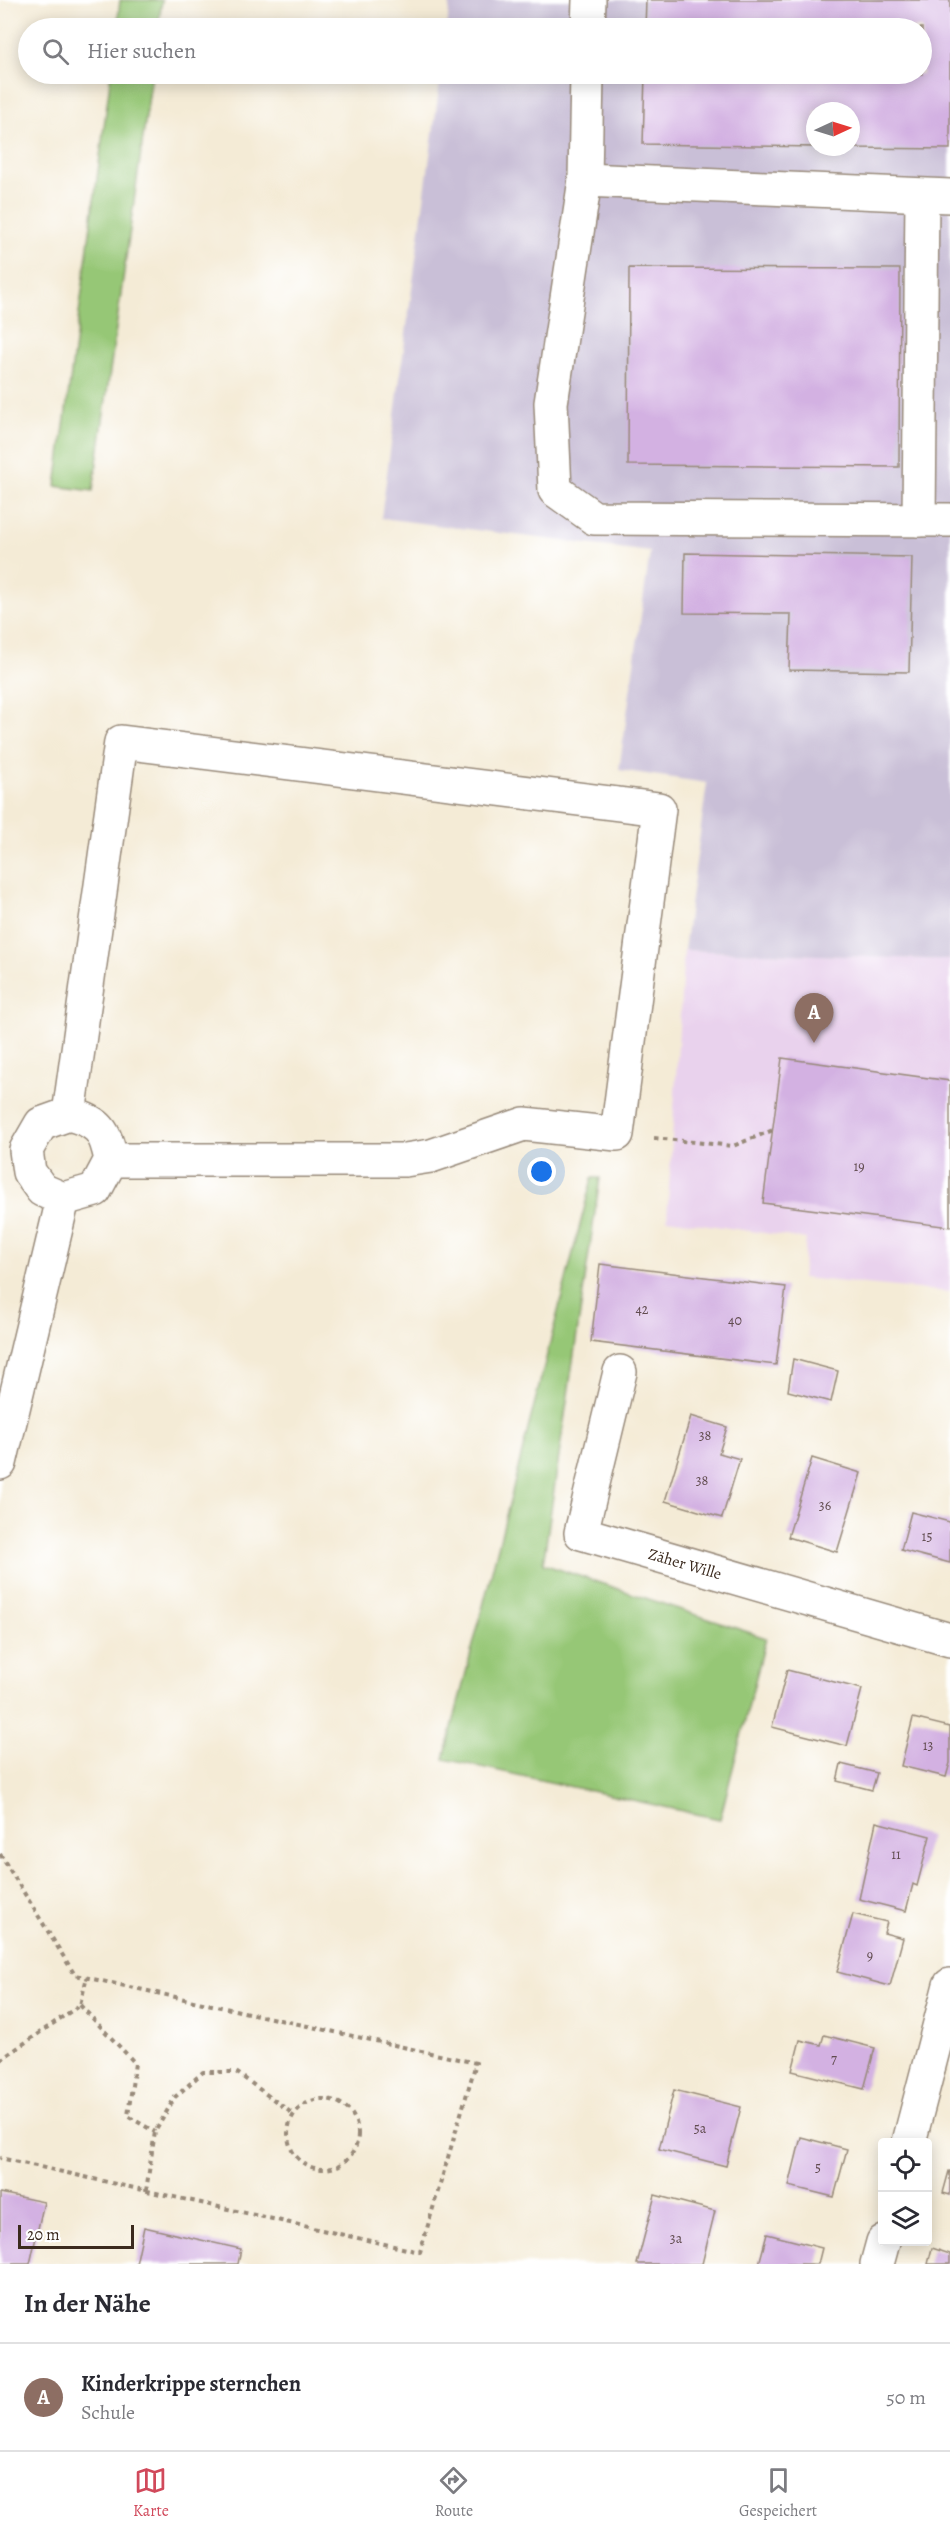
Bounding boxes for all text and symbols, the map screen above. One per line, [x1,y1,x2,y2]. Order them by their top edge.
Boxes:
search box [18,18,932,84]
icon: search [39,35,72,68]
text: Hier suchen [87,36,196,66]
north arrow [806,102,860,156]
pin: A [794,994,834,1043]
your location [527,1157,556,1186]
house number: 19 [853,1157,865,1176]
house number: 42 [636,1300,649,1319]
house number: 40 [728,1311,742,1330]
house number: 38 [699,1426,712,1445]
house number: 38 [696,1471,709,1490]
house number: 36 [819,1496,831,1515]
house number: 15 [922,1527,932,1546]
street label: Zäher Wille [646,1543,724,1585]
house number: 13 [923,1736,933,1755]
house number: 11 [891,1845,901,1864]
house number: 9 [867,1946,873,1965]
house number: 7 [831,2050,837,2069]
house number: 5a [694,2119,707,2138]
map controls [878,2138,932,2246]
button: locate [878,2138,932,2192]
house number: 5 [815,2158,821,2177]
button: layers [878,2192,932,2246]
scale bar [18,2222,134,2250]
text: 20 m [27,2224,60,2246]
house number: 3a [670,2229,683,2248]
text: In der Nähe [24,2286,151,2321]
text: Kinderkrippe sternchen [81,2369,301,2399]
text: A [37,2384,50,2411]
text: 50 m [886,2384,926,2411]
text: Schule [81,2399,135,2426]
tab: Karte [133,2464,169,2522]
tab: Route [435,2464,473,2522]
tab: Gespeichert [739,2464,817,2522]

